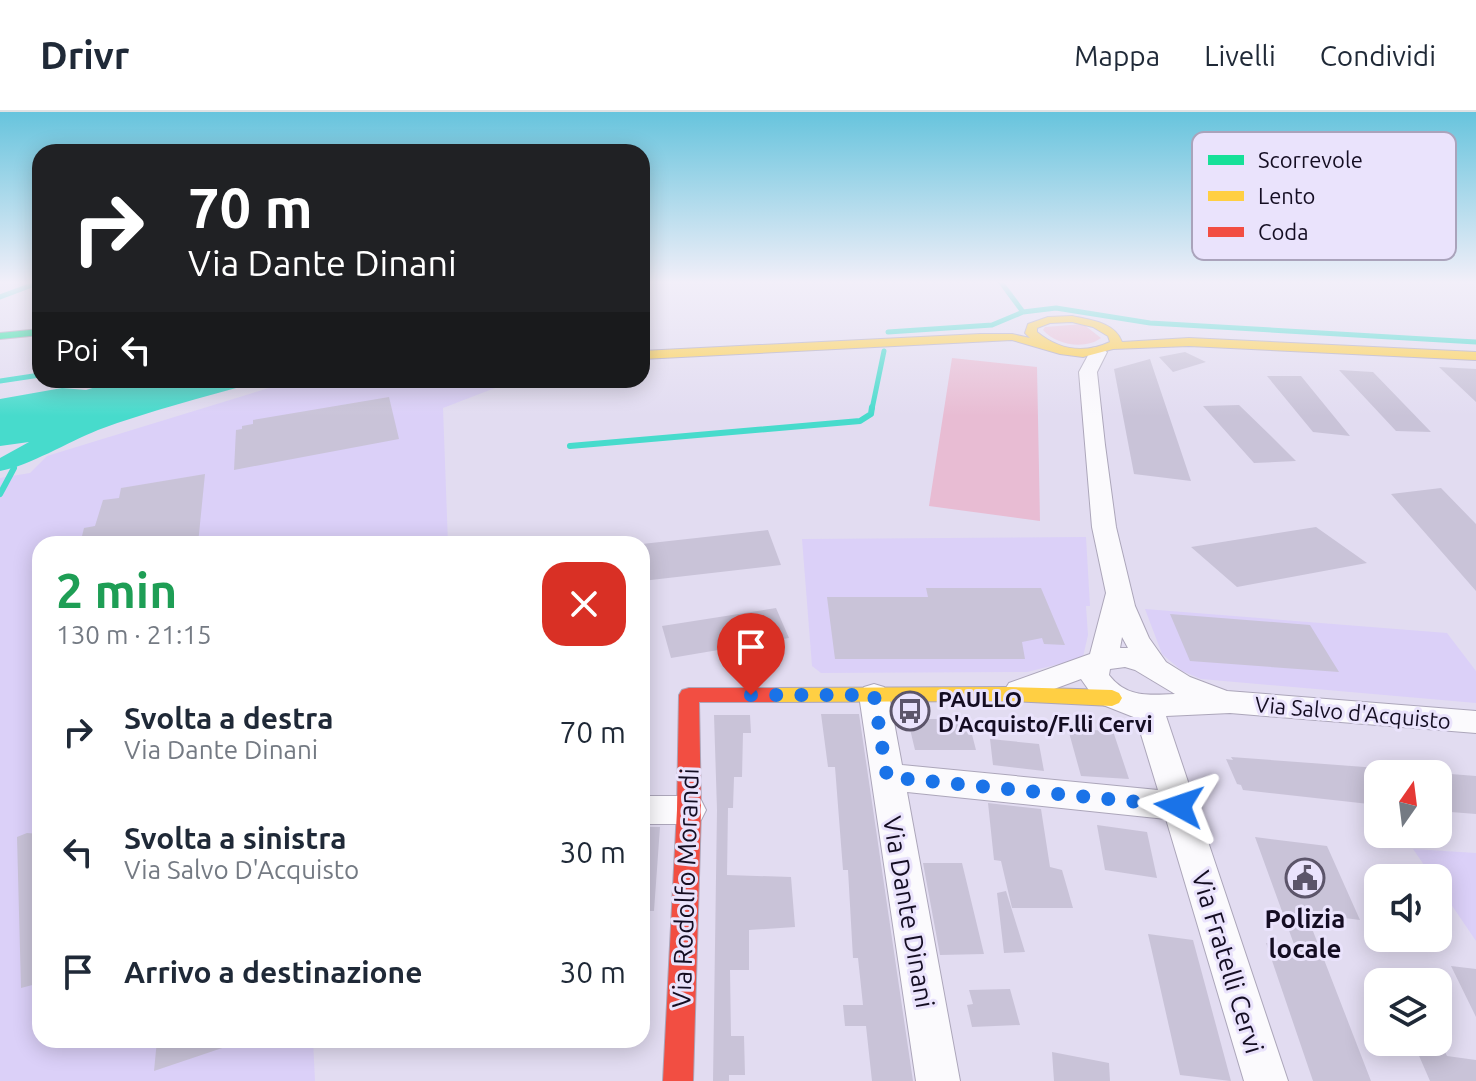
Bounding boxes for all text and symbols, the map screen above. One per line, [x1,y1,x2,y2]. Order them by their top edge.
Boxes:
text: Drivr [40,34,129,76]
text: Mappa [1074,40,1160,71]
text: Livelli [1204,40,1276,71]
text: Condividi [1320,40,1436,71]
legend [1192,132,1456,260]
text: Scorrevole [1258,147,1363,172]
icon: right [56,176,160,280]
text: 70 m [188,176,313,239]
text: Lento [1258,183,1315,208]
text: Coda [1258,219,1309,244]
text: Via Dante Dinani [188,242,457,283]
icon: left [114,328,158,372]
text: Poi [56,333,98,367]
button: close [542,562,626,646]
text: 2 min [56,563,177,617]
pin [717,613,785,695]
text: 130 m · 21:15 [56,620,212,649]
icon: arrive [729,625,773,669]
place label: PAULLO D'Acquisto/F.lli Cervi [938,686,1153,736]
bus stop icon: PAULLO D'Acquisto/F.lli Cervi [889,690,931,732]
street label: Via Salvo d'Acquisto [1254,691,1452,733]
text: Svolta a destra [124,701,333,735]
icon: right [56,710,100,754]
text: 70 m [559,715,626,749]
text: Via Dante Dinani [124,735,318,764]
north arrow [1364,760,1452,848]
map controls [1364,760,1452,1056]
position arrow [1137,764,1221,848]
street label: Via Rodolfo Morandi [666,768,704,1008]
street label: Via Dante Dinani [878,814,940,1010]
text: Svolta a sinistra [124,821,347,855]
icon: left [56,830,100,874]
text: 30 m [559,835,626,869]
text: Via Salvo D'Acquisto [124,855,359,884]
public building icon: Polizia locale [1284,857,1326,899]
button: sound [1364,864,1452,952]
street label: Via Fratelli Cervi [1186,867,1270,1057]
place label: Polizia locale [1265,904,1345,963]
icon: arrive [56,950,100,994]
text: Arrivo a destinazione [124,955,422,989]
text: 30 m [559,955,626,989]
button: layers [1364,968,1452,1056]

